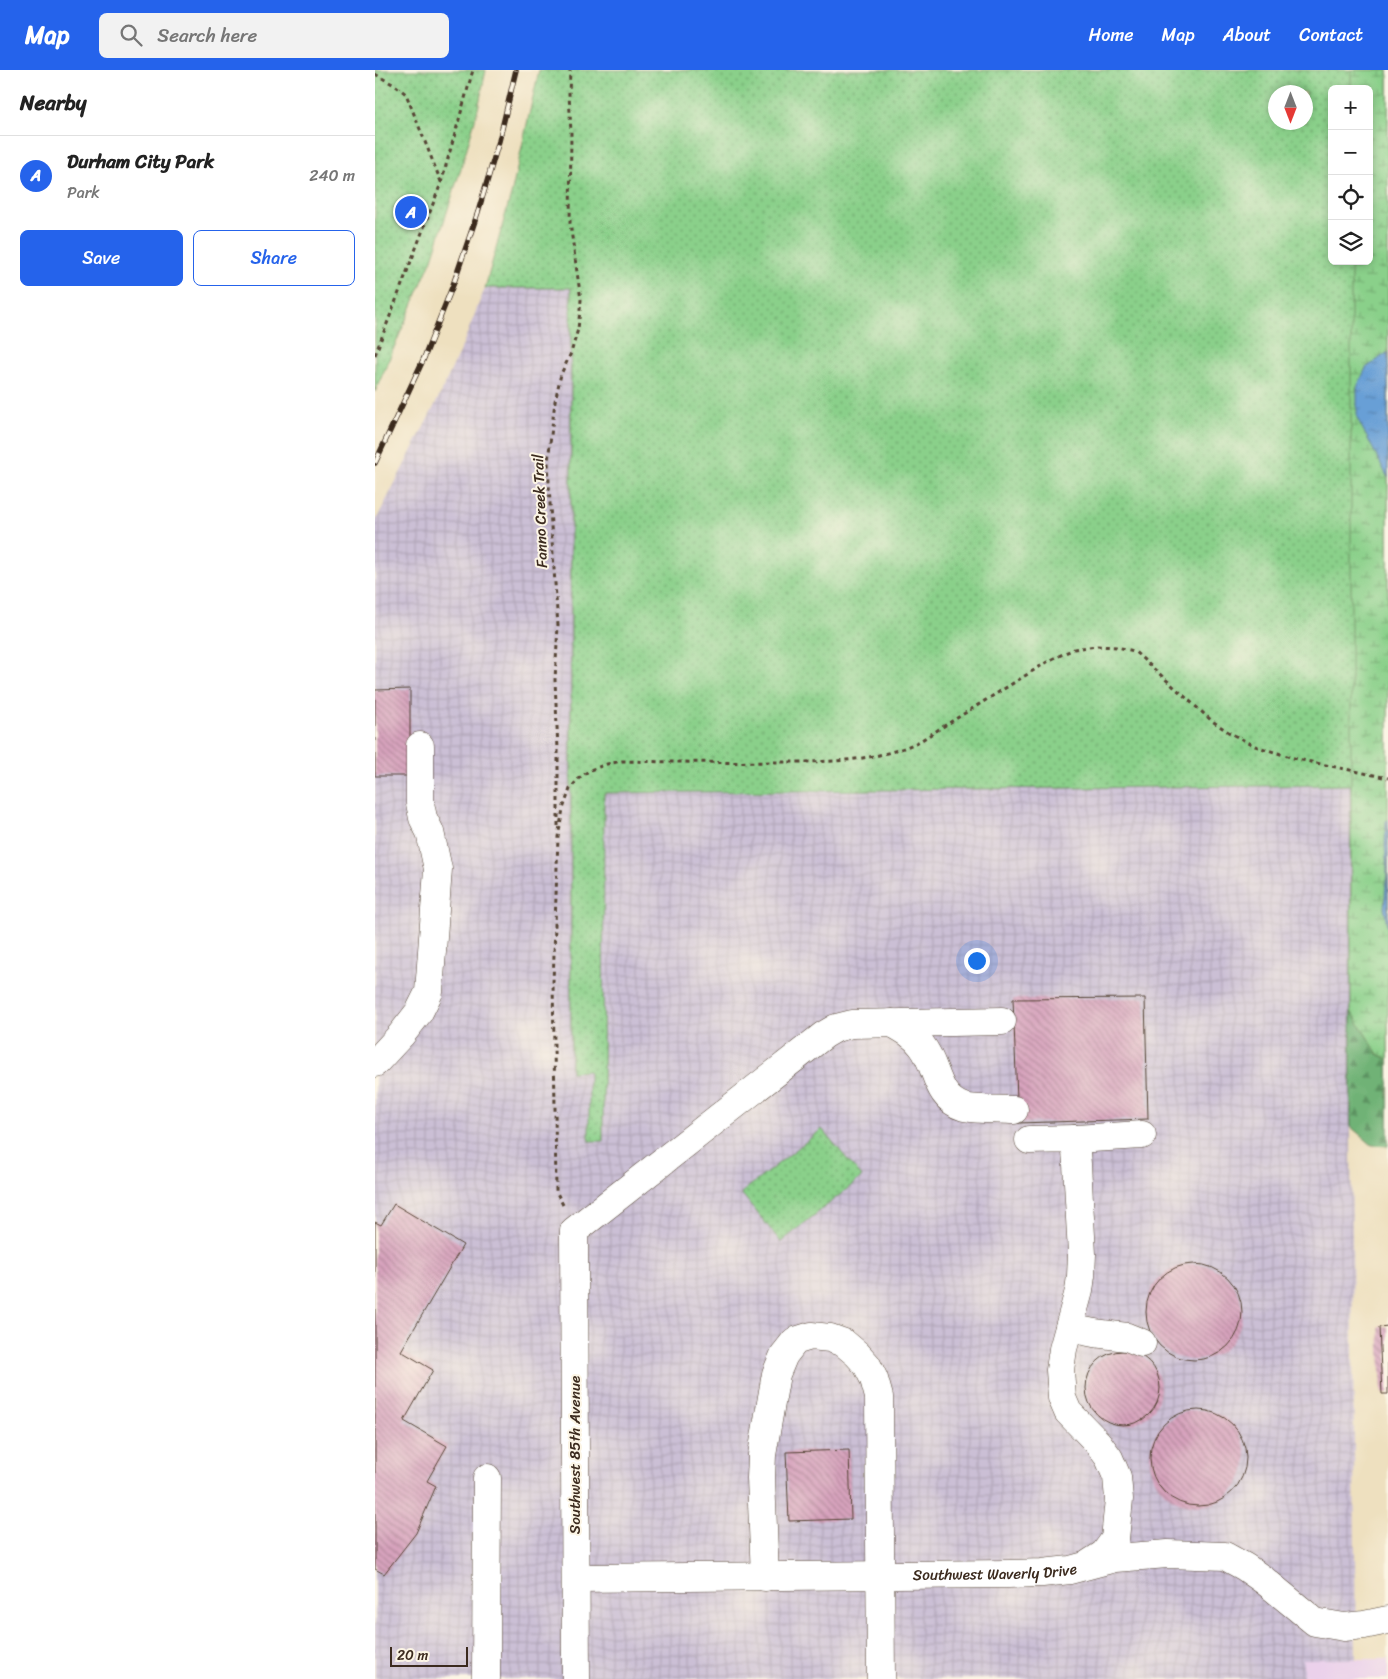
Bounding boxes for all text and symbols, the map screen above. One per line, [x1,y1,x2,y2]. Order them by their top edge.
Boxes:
search box [99,13,449,58]
text: Map [25,14,69,56]
text: Search here [157,19,257,52]
text: Home [1089,19,1134,51]
text: Map [1162,19,1195,51]
text: About [1223,19,1271,51]
text: Contact [1299,19,1363,51]
icon: search [117,21,145,49]
text: Nearby [20,84,86,122]
north arrow [1268,85,1313,130]
map controls [1328,85,1373,265]
button: + [1328,85,1373,130]
button: − [1328,130,1373,175]
text: Durham City Park [67,145,214,178]
text: A [31,161,41,190]
text: 240 m [309,161,355,190]
button: locate [1328,175,1373,220]
text: Park [67,178,100,207]
pin: A [395,193,427,231]
button: layers [1328,220,1373,265]
button: Save [20,230,183,286]
button: Share [193,230,355,286]
street label: Fanno Creek Trail [525,453,555,568]
your location [964,948,990,974]
street label: Southwest 85th Avenue [562,1376,588,1534]
street label: Southwest Waverly Drive [913,1556,1080,1588]
text: 20 m [397,1643,428,1668]
scale bar [390,1644,467,1667]

